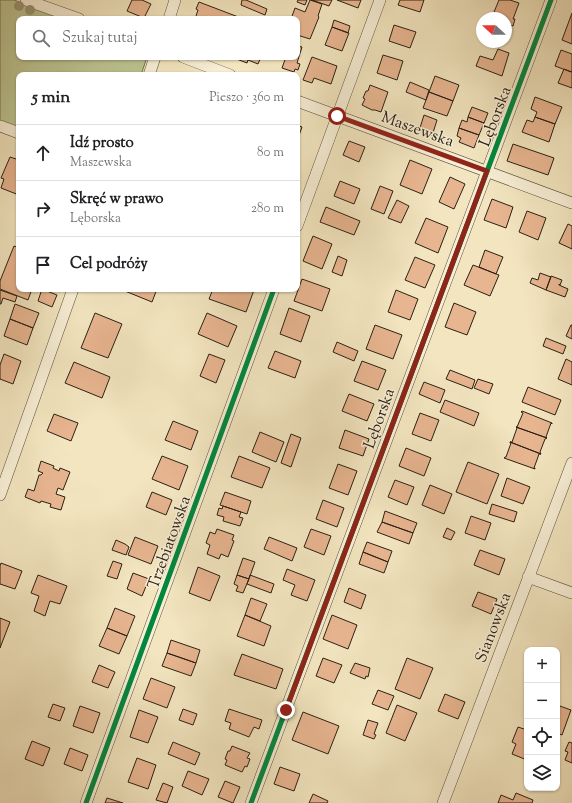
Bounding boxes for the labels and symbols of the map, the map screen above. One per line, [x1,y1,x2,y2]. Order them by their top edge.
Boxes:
north arrow [476,12,512,48]
street label: Lęborska [474,83,519,150]
route start [328,107,346,125]
street label: Maszewska [378,107,457,154]
street label: Lęborska [359,385,402,452]
street label: Trzebiatowska [143,492,198,593]
street label: Sianowska [470,589,518,666]
route end [277,701,295,719]

